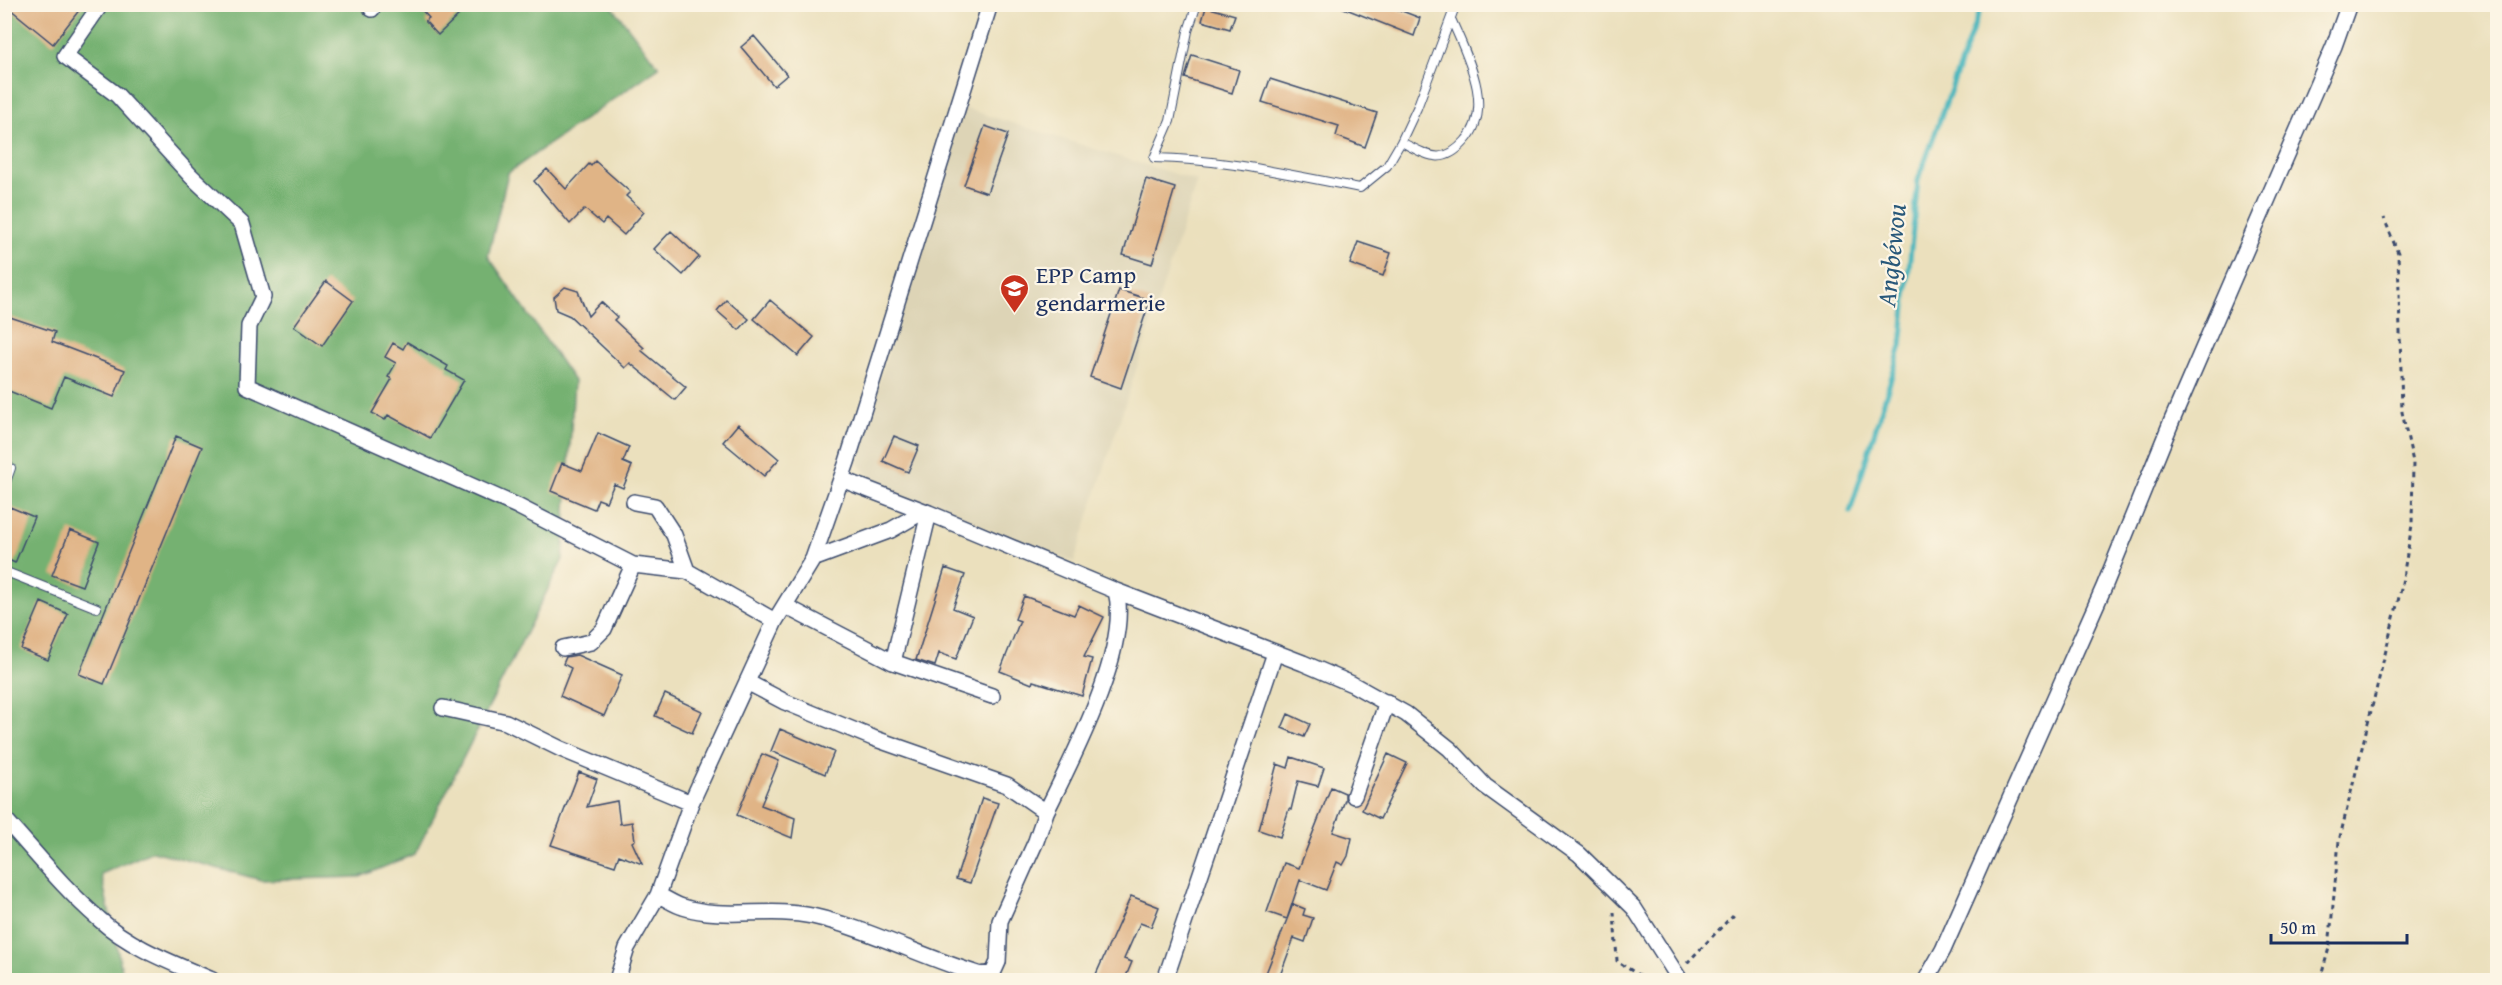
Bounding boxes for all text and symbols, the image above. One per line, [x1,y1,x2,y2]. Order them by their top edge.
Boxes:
water label: Angbéwou [1866,201,1916,310]
place label: EPP Camp gendarmerie [1036,257,1165,320]
school or university icon: EPP Camp gendarmerie [999,272,1031,314]
scale bar [2271,907,2408,945]
text: 50 m [2280,914,2316,941]

